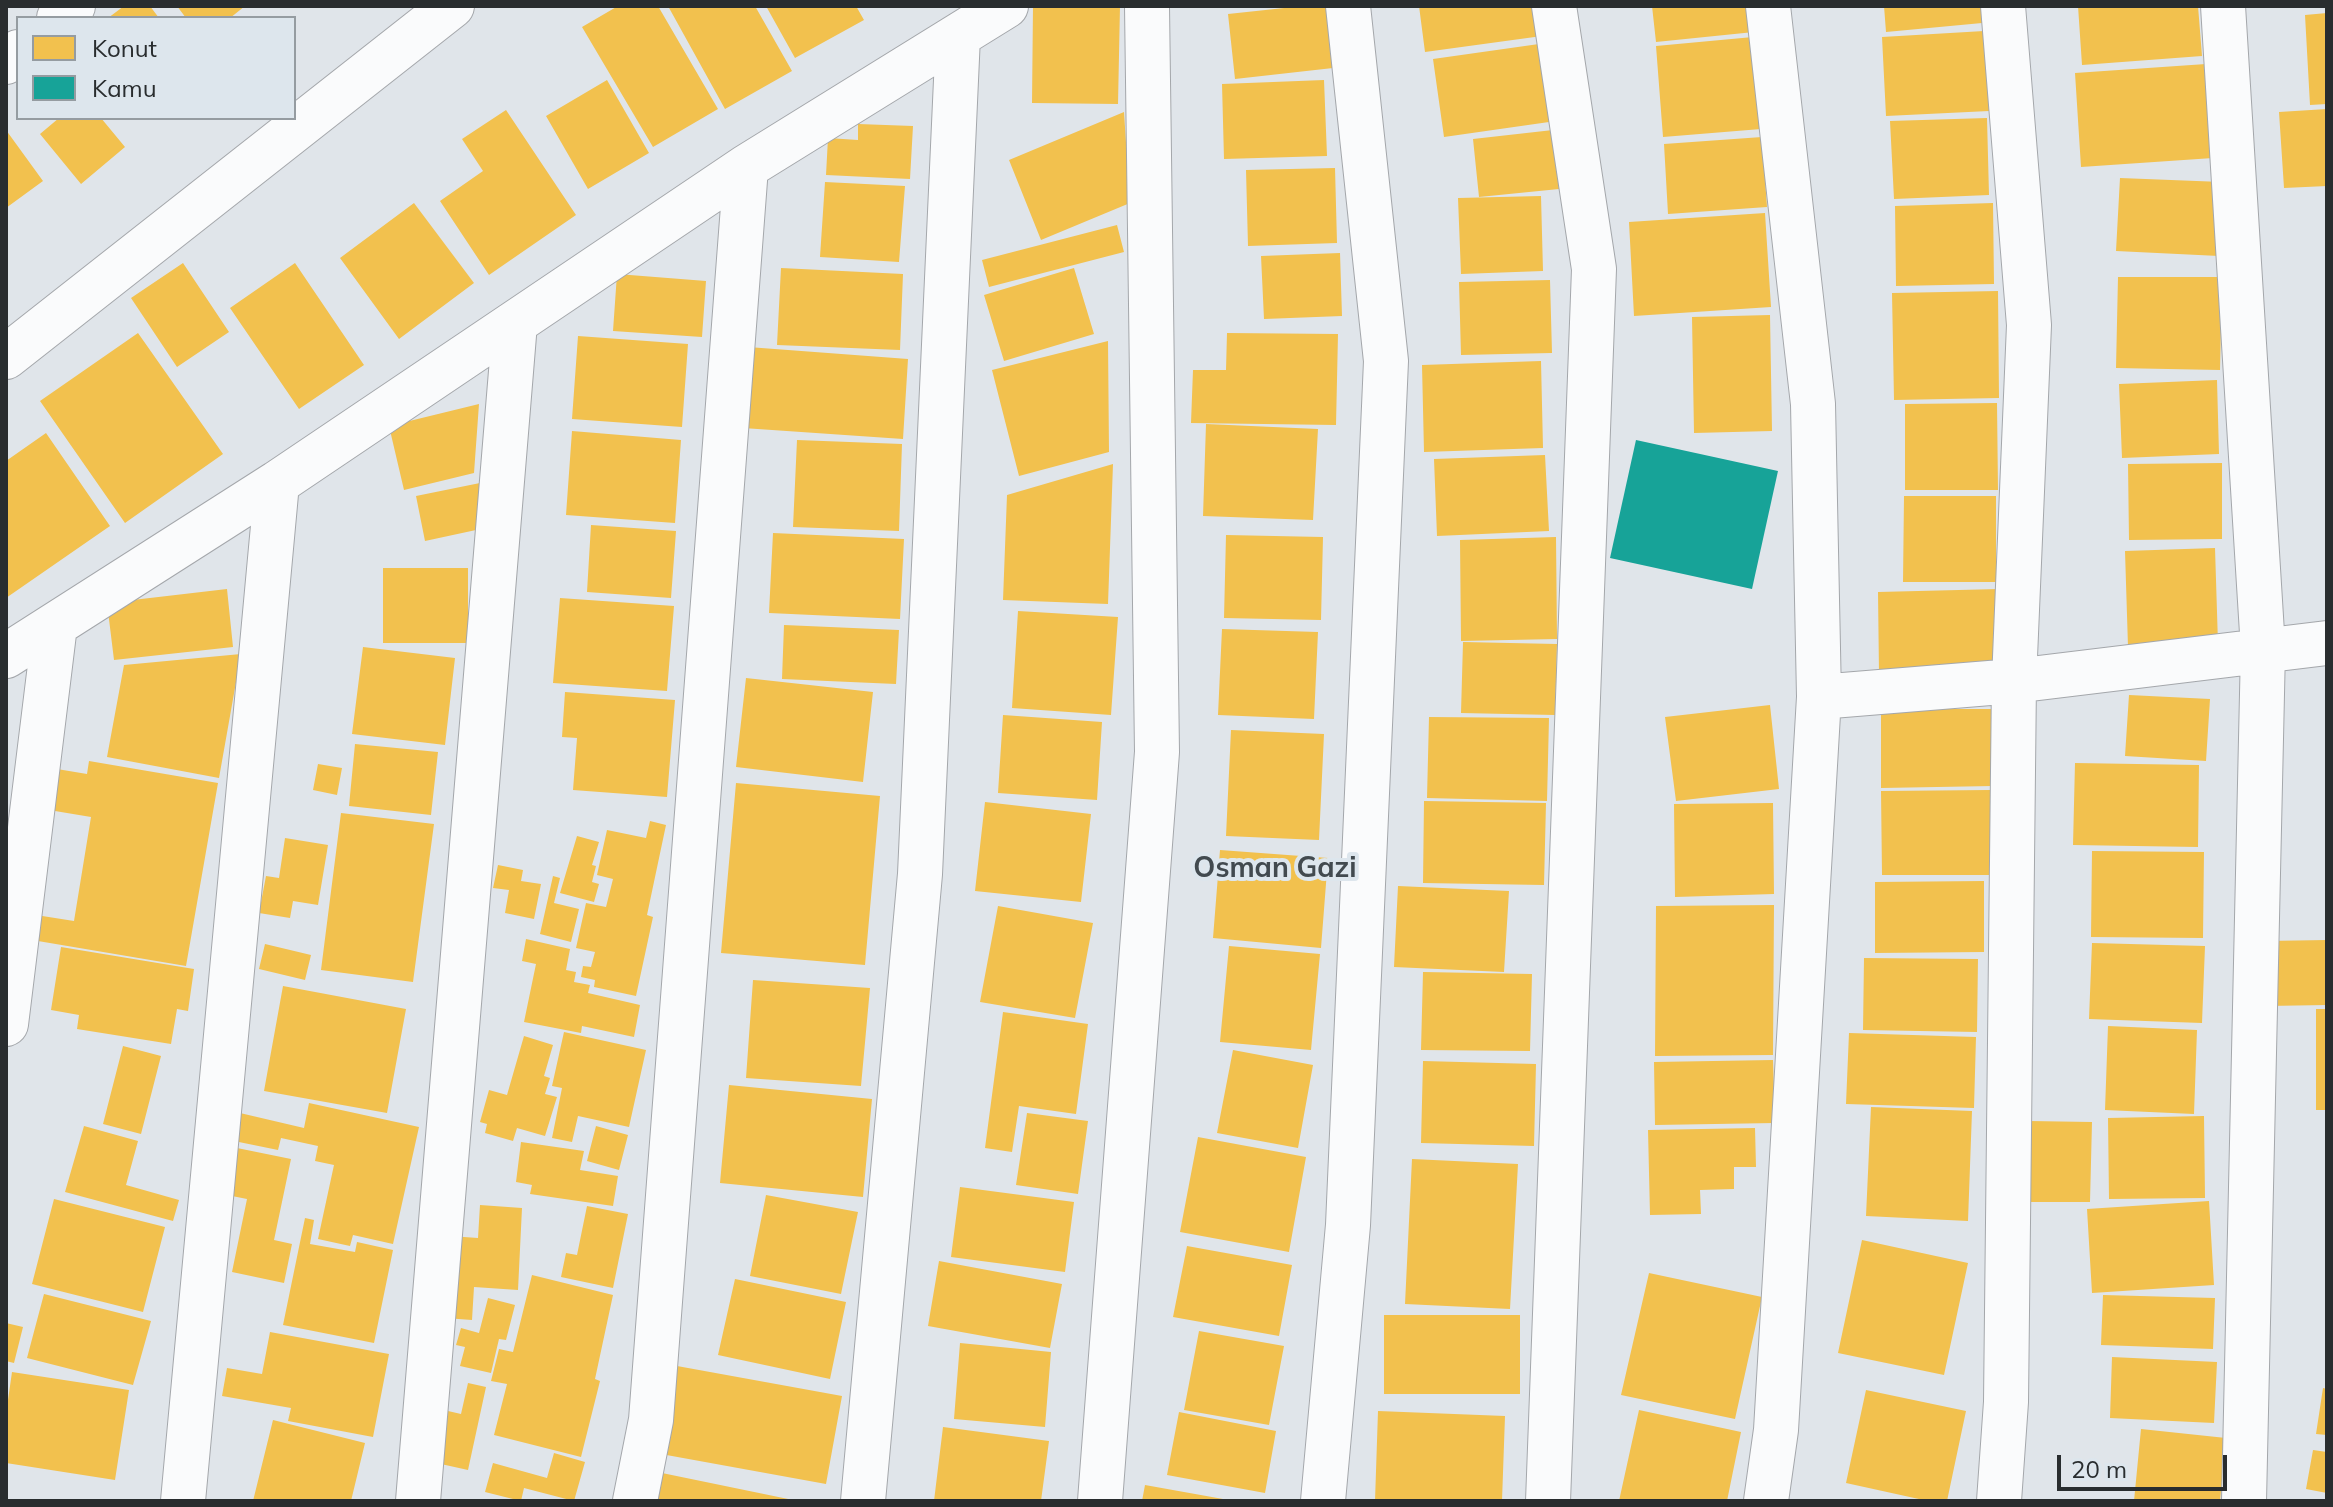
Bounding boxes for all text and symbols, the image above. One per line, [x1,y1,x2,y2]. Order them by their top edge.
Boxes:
legend [16,16,296,120]
text: Konut [92,33,157,63]
text: Kamu [92,73,157,103]
district label: Osman Gazi [1193,852,1357,886]
scale bar [2061,1439,2231,1489]
text: 20 m [2071,1454,2127,1484]

